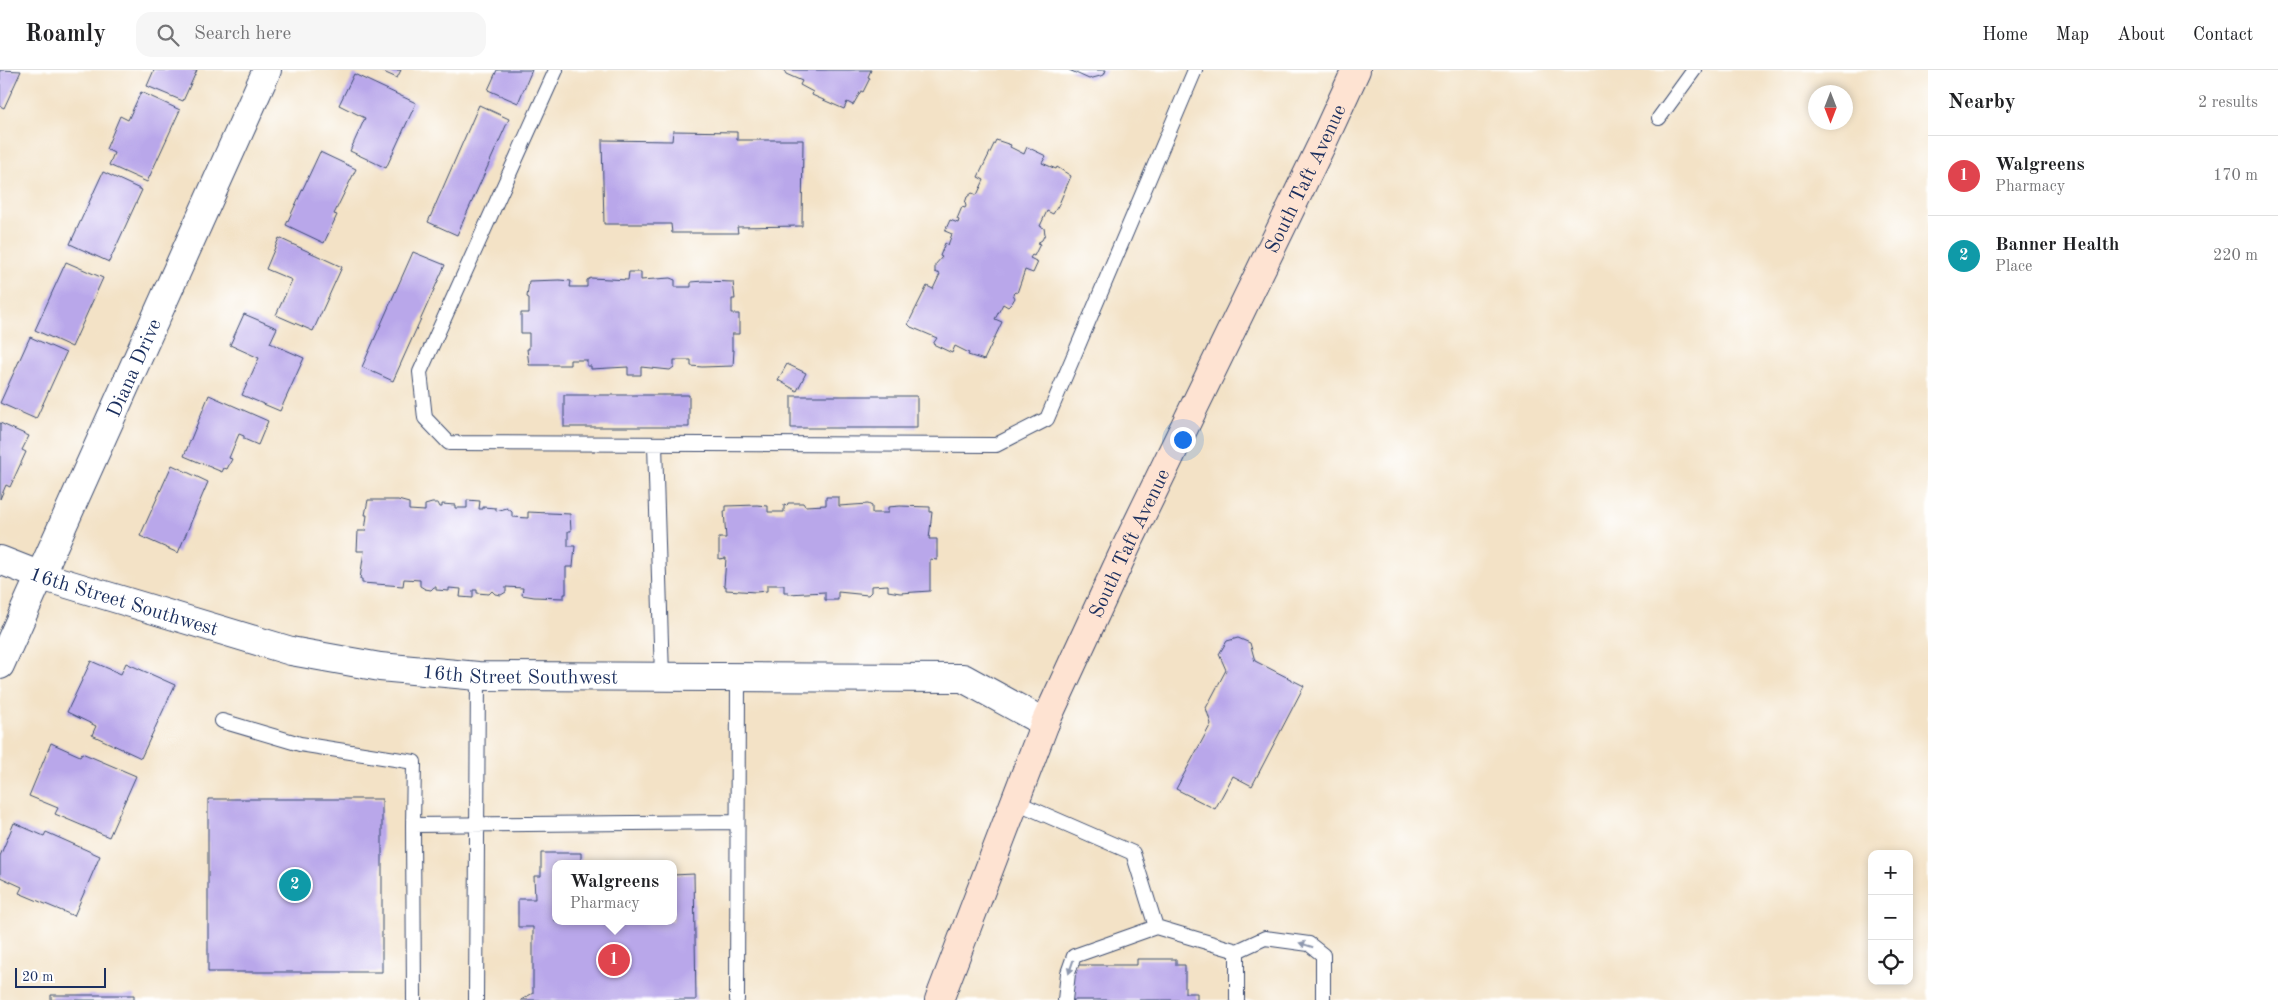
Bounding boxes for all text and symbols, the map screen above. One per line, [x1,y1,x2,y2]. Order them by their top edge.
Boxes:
search box [136,12,486,57]
icon: search [154,21,182,49]
text: Roamly [25,23,106,47]
text: Search here [194,25,291,44]
text: Home [1982,26,2028,44]
text: Map [2056,26,2089,44]
text: About [2117,26,2165,44]
text: Contact [2193,26,2253,44]
north arrow [1808,85,1853,130]
text: Nearby [1948,92,2016,113]
text: 2 results [2198,95,2258,111]
street label: South Taft Avenue [1262,102,1351,257]
text: Walgreens [1995,156,2085,175]
text: 1 [1959,168,1969,184]
text: 170 m [2213,168,2258,184]
text: Pharmacy [1995,179,2065,195]
text: Banner Health [1995,236,2120,255]
text: 2 [1959,248,1969,264]
text: 220 m [2213,248,2258,264]
text: Place [1995,259,2032,275]
street label: Diana Drive [105,316,166,421]
your location [1170,427,1196,453]
street label: South Taft Avenue [1087,466,1174,622]
street label: 16th Street Southwest [27,565,220,641]
street label: 16th Street Southwest [421,663,618,689]
map controls [1868,850,1913,985]
button: + [1868,850,1913,895]
popup [552,860,677,925]
pin: 2 [279,866,311,904]
text: Walgreens [570,873,659,892]
button: − [1868,895,1913,940]
text: Pharmacy [570,896,640,912]
one-way arrow [1298,940,1313,948]
button: locate [1868,940,1913,985]
pin: 1 [598,941,630,979]
one-way arrow [1067,960,1075,975]
scale bar [15,965,106,988]
text: 20 m [22,970,53,984]

